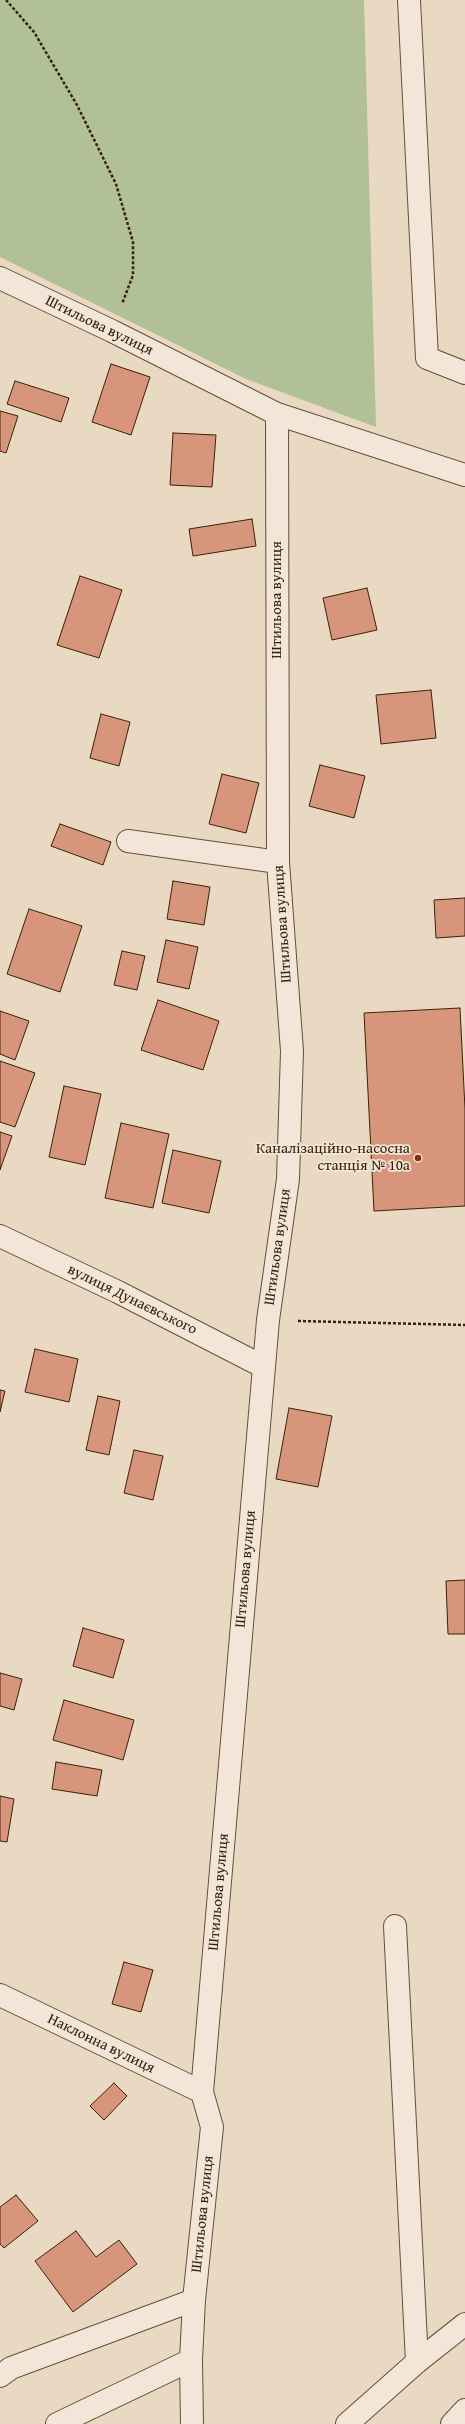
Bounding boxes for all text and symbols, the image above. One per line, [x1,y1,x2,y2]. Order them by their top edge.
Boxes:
street label: Штильова вулиця [42,292,156,360]
street label: Штильова вулиця [268,541,286,659]
street label: Штильова вулиця [270,865,296,983]
place label: Каналізаційно-насосна станція № 10а [256,1140,410,1175]
marker: Каналізаційно-насосна станція № 10а [413,1153,423,1163]
street label: Штильова вулиця [261,1187,295,1307]
street label: вулиця Дунаєвського [64,1261,200,1339]
street label: Штильова вулиця [232,1510,260,1628]
street label: Штильова вулиця [205,1833,233,1951]
street label: Наклонна вулиця [44,2010,158,2078]
street label: Штильова вулиця [188,2155,218,2273]

